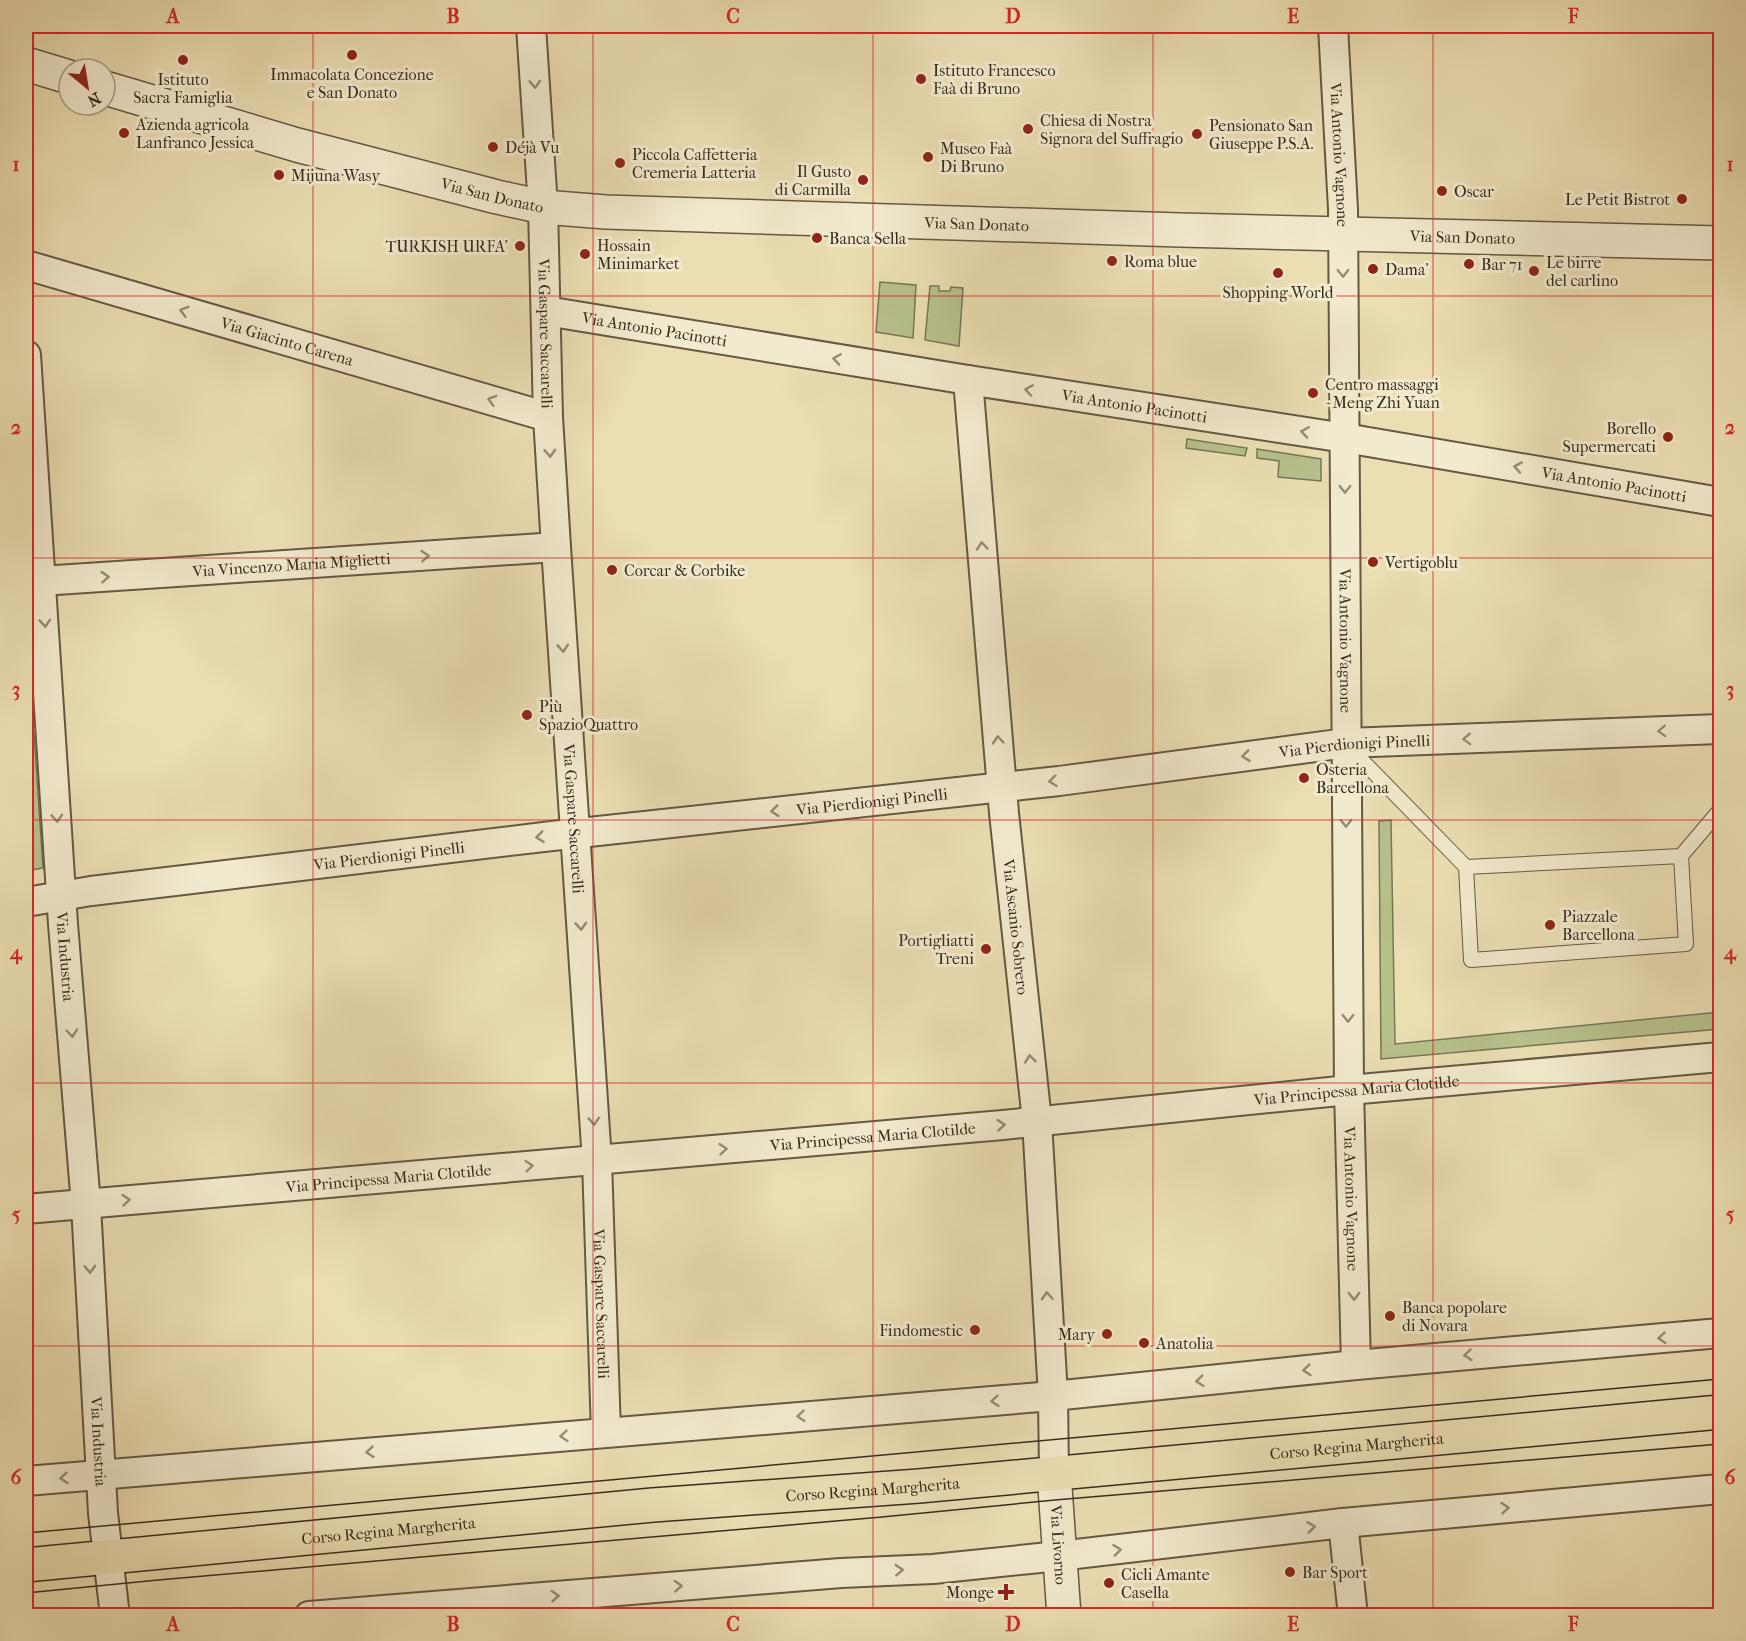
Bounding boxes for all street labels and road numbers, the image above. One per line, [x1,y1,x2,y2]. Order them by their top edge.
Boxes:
street label: Via Antonio Vagnone [1327,81,1353,227]
street label: Via San Donato [438,173,546,216]
street label: Via San Donato [923,212,1029,235]
street label: Via San Donato [1409,226,1515,248]
street label: Via Gaspare Saccarelli [535,257,557,409]
street label: Via Antonio Pacinotti [580,307,729,350]
street label: Via Giacinto Carena [218,312,356,370]
street label: Via Antonio Pacinotti [1059,385,1209,426]
street label: Via Antonio Pacinotti [1539,462,1688,506]
street label: Via Vincenzo Maria Miglietti [191,548,391,581]
street label: Via Antonio Vagnone [1336,567,1356,713]
street label: Via Pierdionigi Pinelli [1277,730,1431,761]
street label: Via Gaspare Saccarelli [560,742,589,895]
street label: Via Pierdionigi Pinelli [794,784,949,819]
street label: Via Pierdionigi Pinelli [311,837,466,874]
street label: Via Ascanio Sobrero [999,857,1033,996]
street label: Via Industria [53,910,79,1003]
street label: Via Principessa Maria Clotilde [1252,1071,1460,1109]
street label: Via Principessa Maria Clotilde [768,1118,977,1155]
street label: Via Antonio Vagnone [1340,1125,1363,1271]
street label: Via Principessa Maria Clotilde [284,1160,492,1196]
street label: Via Gaspare Saccarelli [590,1227,614,1379]
street label: Via Industria [87,1395,111,1487]
street label: Corso Regina Margherita [1269,1428,1445,1463]
street label: Corso Regina Margherita [785,1473,961,1505]
street label: Via Livorno [1047,1503,1071,1585]
street label: Corso Regina Margherita [301,1512,477,1548]

